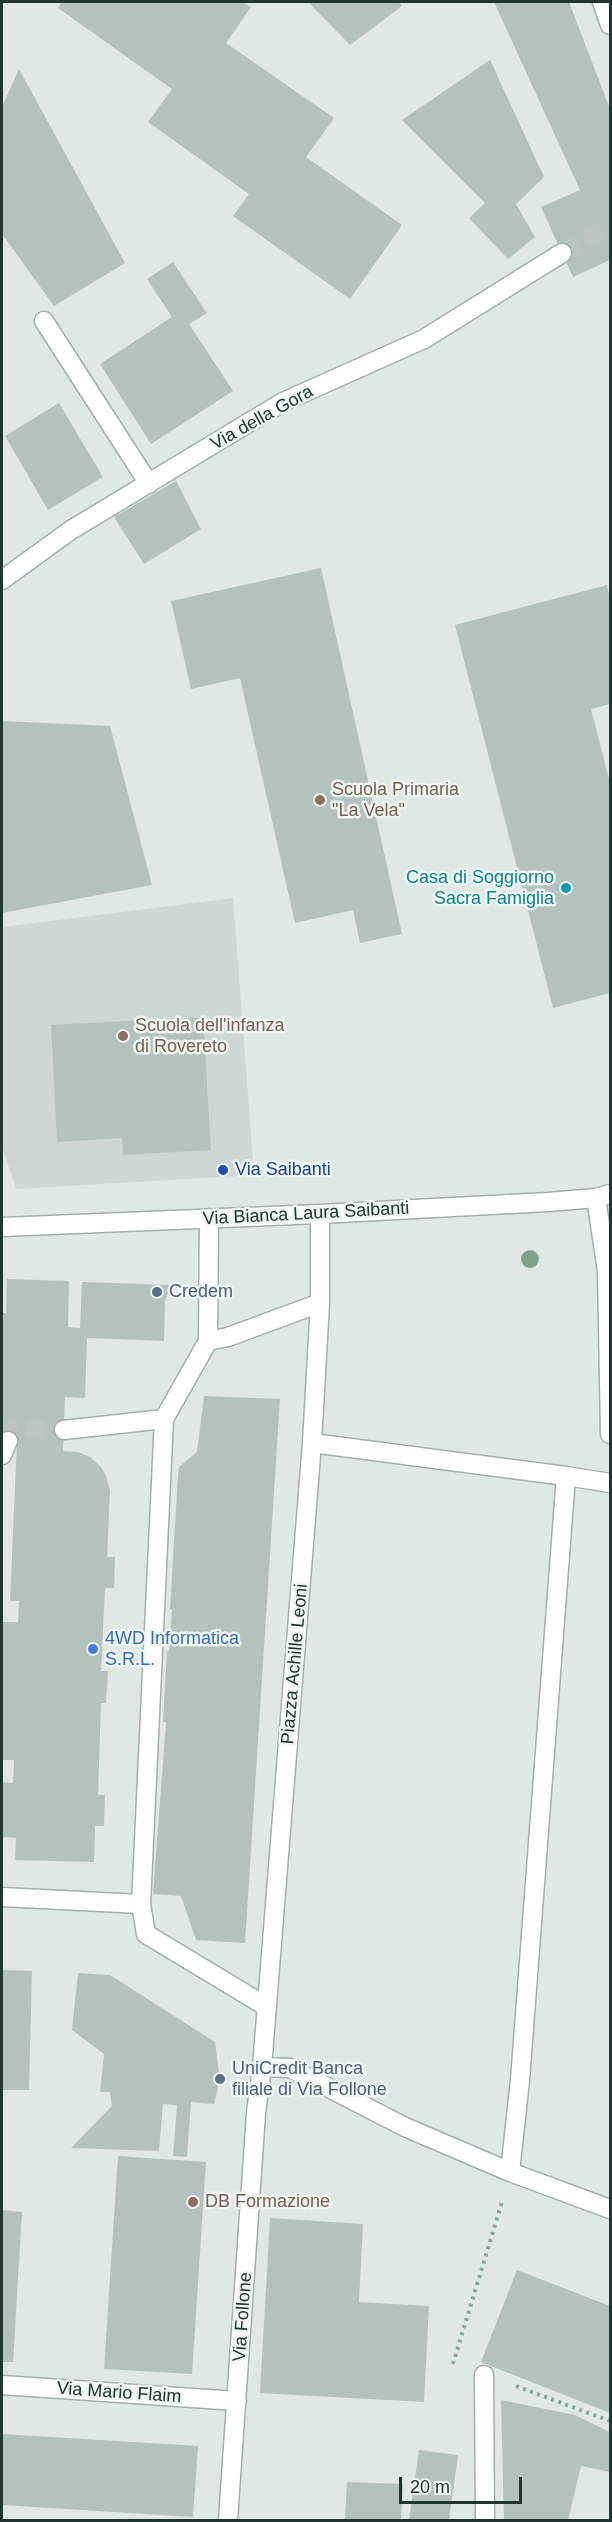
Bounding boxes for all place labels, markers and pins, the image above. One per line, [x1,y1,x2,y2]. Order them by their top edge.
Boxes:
place label: Scuola Primaria "La Vela" [332,779,459,822]
marker: Scuola Primaria "La Vela" [313,793,327,807]
place label: Casa di Soggiorno Sacra Famiglia [406,867,554,910]
marker: Casa di Soggiorno Sacra Famiglia [559,881,573,895]
place label: Scuola dell'infanza di Rovereto [135,1015,285,1058]
marker: Scuola dell'infanza di Rovereto [116,1029,130,1043]
place label: Via Saibanti [235,1159,331,1181]
marker: Via Saibanti [216,1163,230,1177]
place label: Credem [169,1281,233,1303]
marker: Credem [150,1285,164,1299]
place label: 4WD Informatica S.R.L. [105,1628,239,1670]
marker: 4WD Informatica S.R.L. [86,1642,100,1656]
place label: UniCredit Banca filiale di Via Follone [232,2058,387,2100]
marker: UniCredit Banca filiale di Via Follone [213,2072,227,2086]
place label: DB Formazione [205,2191,330,2213]
marker: DB Formazione [186,2195,200,2209]

